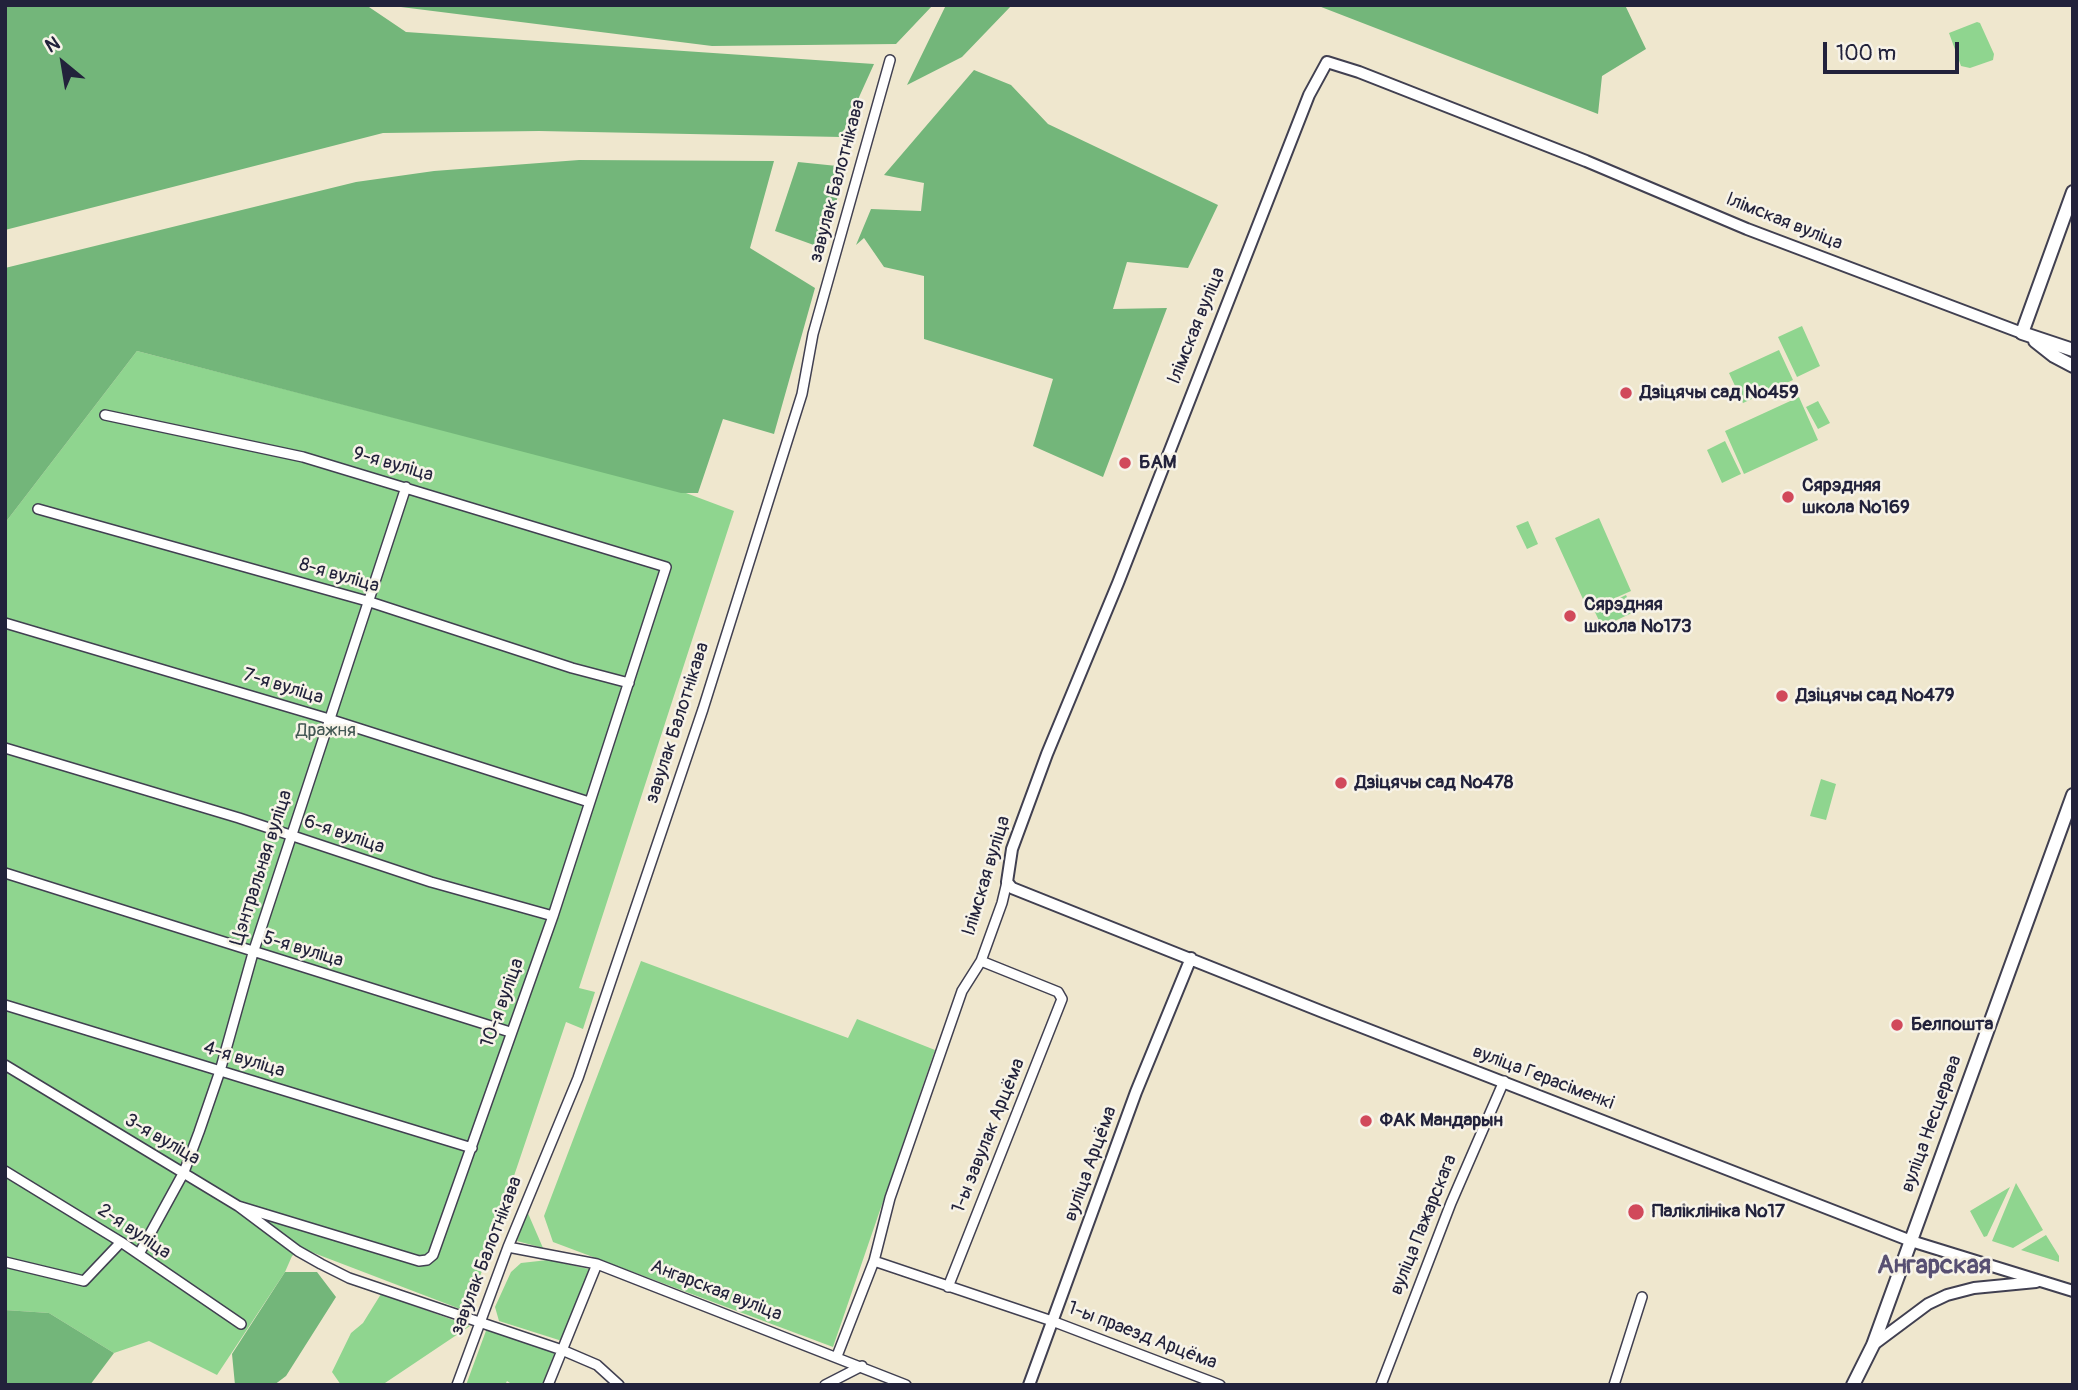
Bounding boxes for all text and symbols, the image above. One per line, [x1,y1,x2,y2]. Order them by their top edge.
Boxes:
north arrow [28,28,98,98]
scale bar [1826,28,1962,72]
text: N [41,31,64,58]
text: 100 m [1836,40,1896,67]
street label: завулак Балотнікава [805,97,871,265]
street label: Ілімская вуліца [1722,188,1846,256]
street label: Ілімская вуліца [1163,264,1231,388]
place label: Дзіцячы сад №459 [1640,382,1799,404]
marker: Дзіцячы сад №459 [1618,385,1634,401]
street label: 9-я вуліца [350,443,436,487]
place label: БАМ [1139,452,1176,474]
marker: БАМ [1117,455,1133,471]
place label: Сярэдняя школа №169 [1802,475,1910,519]
marker: Сярэдняя школа №169 [1780,489,1796,505]
street label: 8-я вуліца [296,554,382,598]
place label: Сярэдняя школа №173 [1584,594,1692,638]
marker: Сярэдняя школа №173 [1562,608,1578,624]
street label: завулак Балотнікава [641,640,715,806]
street label: 7-я вуліца [240,664,326,710]
place label: Дзіцячы сад №479 [1796,685,1955,707]
marker: Дзіцячы сад №479 [1774,688,1790,704]
park label: Дражня [296,720,356,742]
place label: Дзіцячы сад №478 [1355,772,1513,794]
marker: Дзіцячы сад №478 [1333,775,1349,791]
street label: Цэнтральная вуліца [226,787,298,949]
street label: 6-я вуліца [301,811,387,859]
street label: Ілімская вуліца [958,813,1016,939]
street label: 5-я вуліца [260,927,346,973]
street label: 10-я вуліца [476,955,530,1051]
place label: Белпошта [1911,1014,1993,1036]
marker: Белпошта [1889,1017,1905,1033]
street label: 4-я вуліца [201,1037,287,1083]
street label: вуліца Герасіменкі [1469,1041,1617,1115]
street label: вуліца Несцерава [1897,1052,1967,1196]
street label: 1-ы завулак Арцёма [948,1055,1030,1217]
street label: вуліца Арцёма [1060,1103,1122,1225]
street label: 3-я вуліца [120,1109,204,1171]
place label: ФАК Мандарын [1380,1110,1503,1132]
marker: ФАК Мандарын [1358,1113,1374,1129]
street label: вуліца Пажарскага [1385,1151,1463,1299]
street label: завулак Балотнікава [446,1174,528,1338]
street label: 2-я вуліца [93,1199,175,1265]
place label: Паліклініка №17 [1652,1201,1785,1223]
marker: Паліклініка №17 [1626,1202,1646,1222]
district label: Ангарская [1877,1250,1991,1282]
street label: Ангарская вуліца [647,1255,785,1327]
street label: 1-ы праезд Арцёма [1064,1297,1220,1375]

